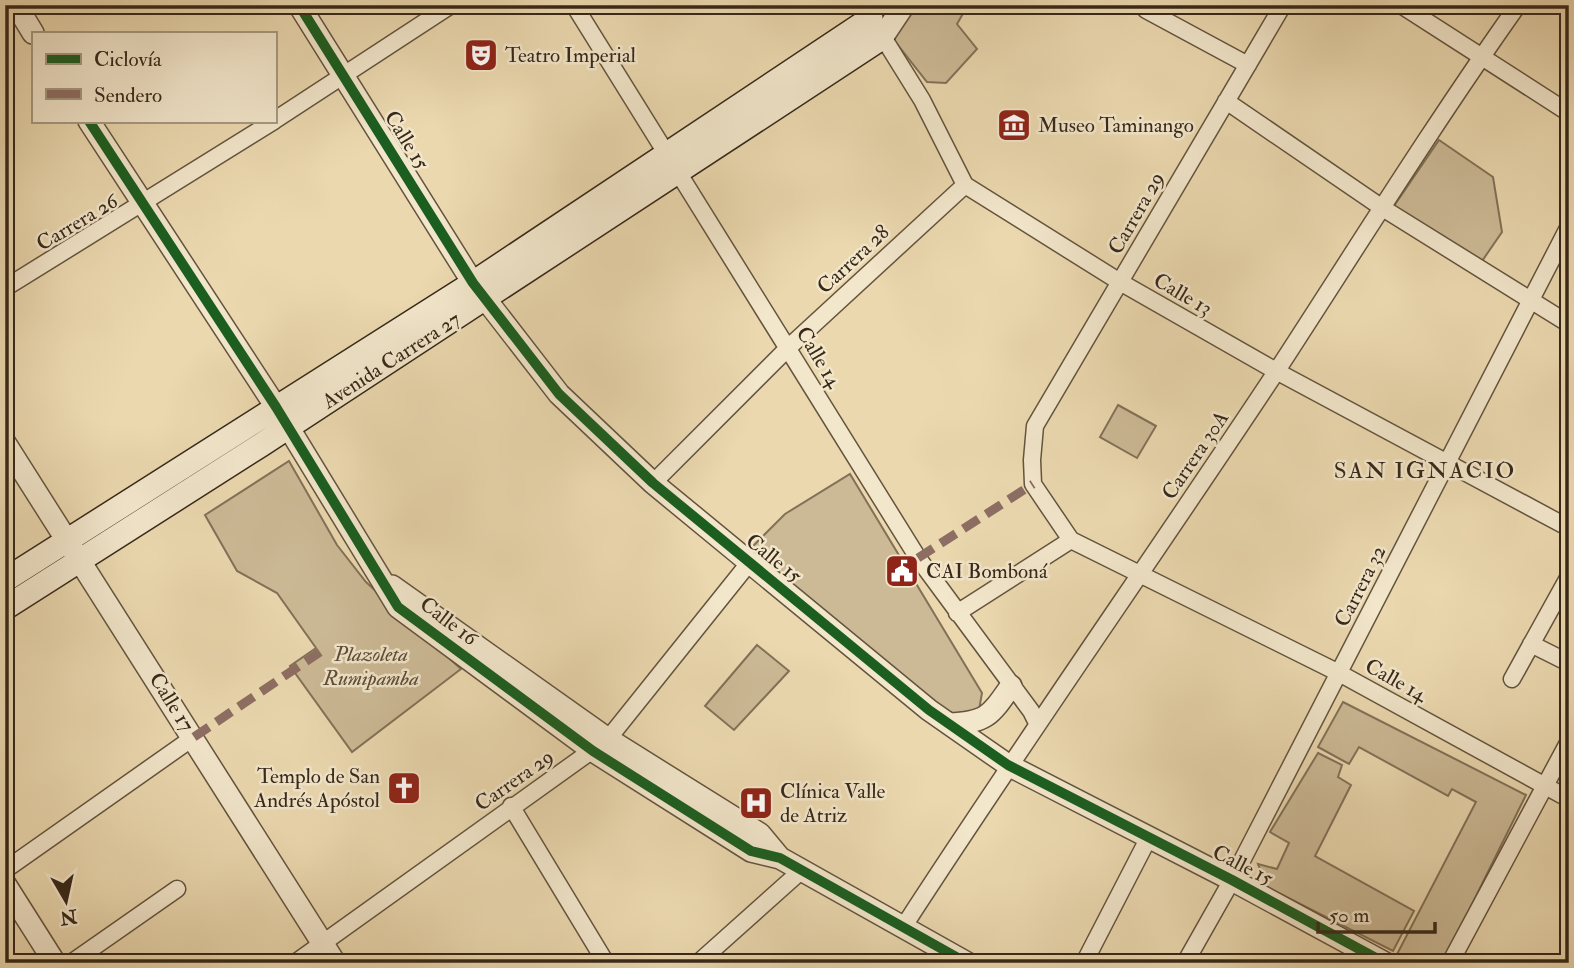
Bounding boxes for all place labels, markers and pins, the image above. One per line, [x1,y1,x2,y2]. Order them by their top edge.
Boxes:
theatre icon: Teatro Imperial [462,36,500,74]
place label: Teatro Imperial [505,42,637,69]
museum icon: Museo Taminango [995,106,1033,144]
place label: Museo Taminango [1038,112,1194,139]
public building icon: CAI Bomboná [883,552,921,590]
place label: CAI Bomboná [926,558,1048,585]
place label: Templo de San Andrés Apóstol [253,763,381,814]
church icon: Templo de San Andrés Apóstol [385,769,423,807]
place label: Clínica Valle de Atriz [780,778,886,829]
hospital icon: Clínica Valle de Atriz [737,784,775,822]

